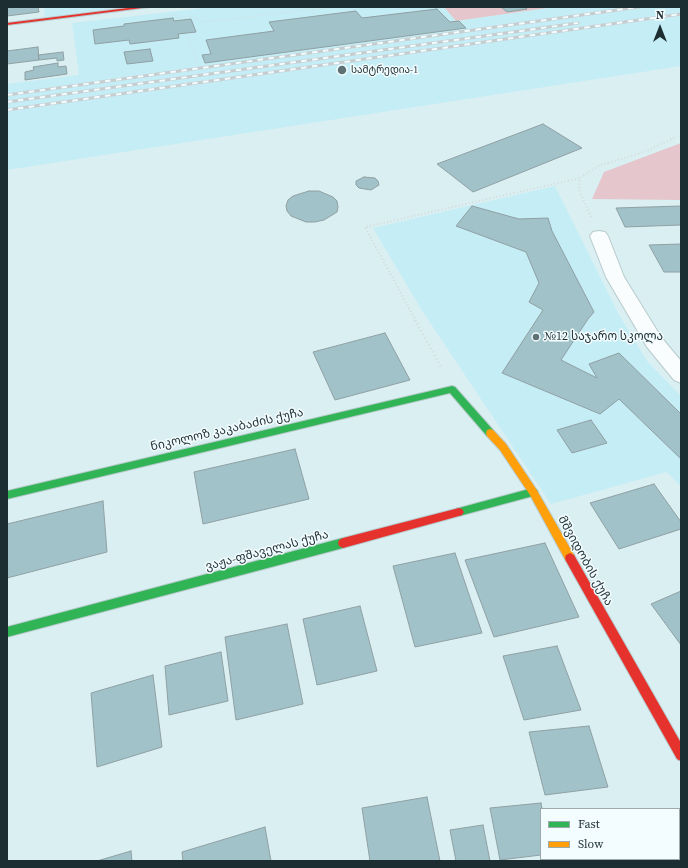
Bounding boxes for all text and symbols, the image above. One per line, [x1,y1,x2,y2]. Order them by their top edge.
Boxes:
north arrow [640,8,680,48]
text: N [656,8,664,23]
marker: სამტრედია-1 [336,64,348,76]
place label: სამტრედია-1 [351,64,418,76]
place label: №12 საჯარო სკოლა [544,330,663,344]
marker: №12 საჯარო სკოლა [531,332,541,342]
street label: ნიკოლოზ კაკაბაძის ქუჩა [149,405,305,455]
street label: მშვიდობის ქუჩა [554,514,616,608]
street label: ვაჟა-ფშაველას ქუჩა [204,528,330,574]
legend [540,808,680,860]
text: Fast [578,816,600,832]
text: Slow [578,836,603,852]

